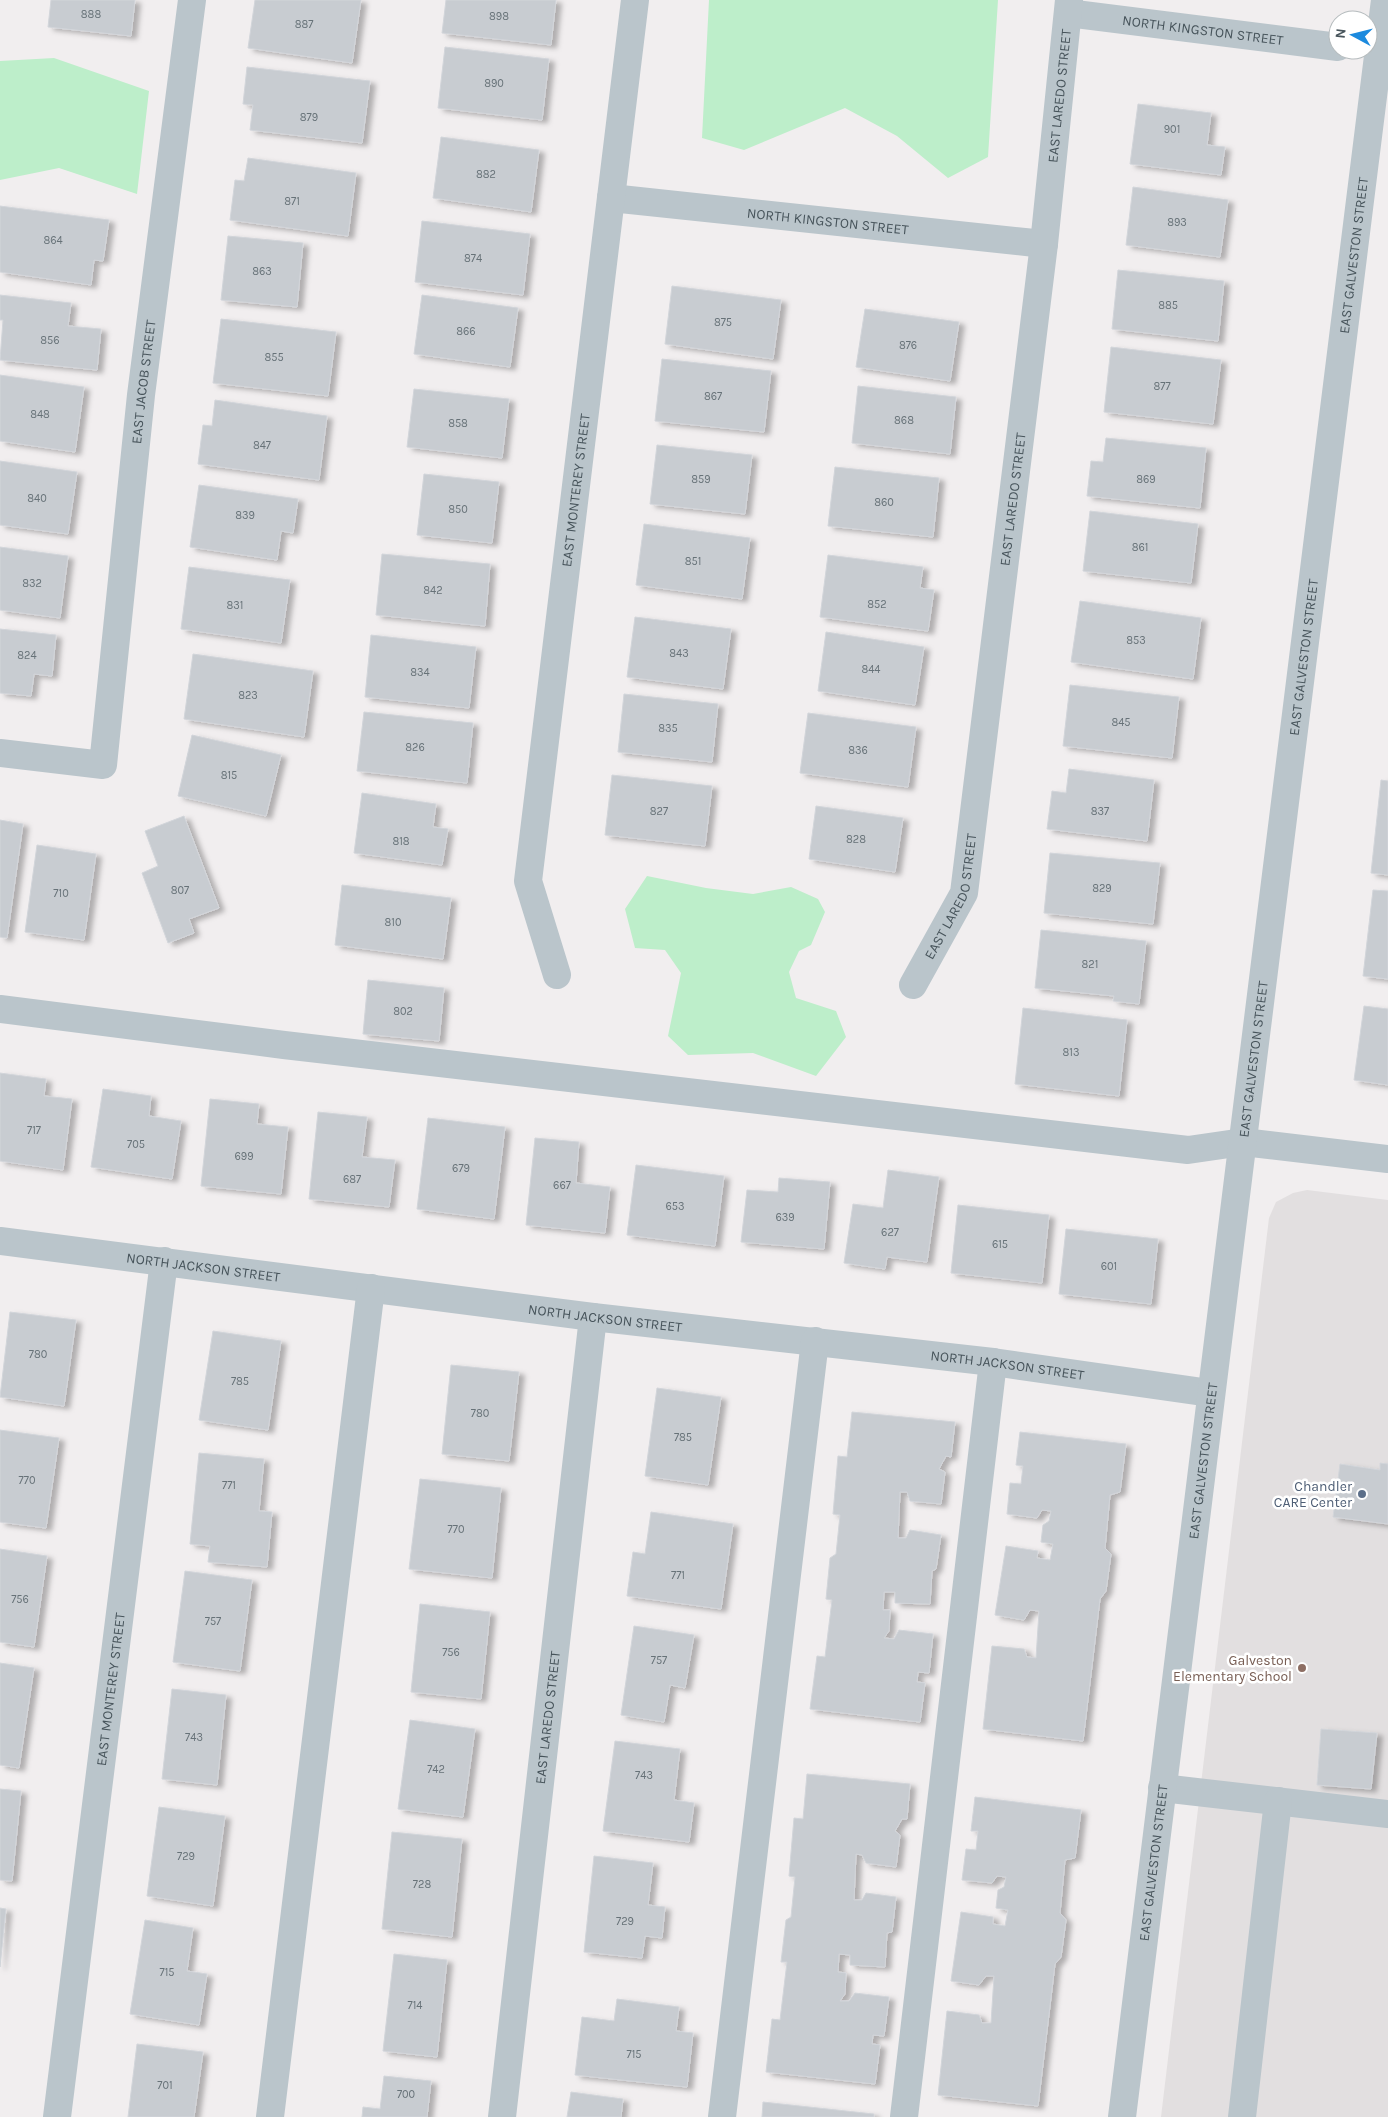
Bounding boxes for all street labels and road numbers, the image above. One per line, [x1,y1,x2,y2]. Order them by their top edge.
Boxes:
street label: NORTH KINGSTON STREET [1121,12,1284,49]
street label: EAST LAREDO STREET [1044,28,1075,164]
street label: EAST GALVESTON STREET [1336,176,1372,335]
street label: NORTH KINGSTON STREET [746,205,909,239]
street label: EAST JACOB STREET [128,319,160,445]
street label: EAST MONTEREY STREET [558,413,594,568]
street label: EAST LAREDO STREET [996,432,1030,567]
street label: EAST GALVESTON STREET [1286,578,1322,737]
street label: EAST LAREDO STREET [921,833,980,962]
street label: EAST GALVESTON STREET [1235,980,1272,1138]
street label: NORTH JACKSON STREET [125,1249,281,1286]
street label: NORTH JACKSON STREET [527,1301,683,1336]
street label: NORTH JACKSON STREET [930,1347,1085,1384]
street label: EAST GALVESTON STREET [1185,1382,1222,1540]
street label: EAST MONTEREY STREET [93,1612,129,1767]
street label: EAST LAREDO STREET [532,1650,564,1785]
street label: EAST GALVESTON STREET [1136,1784,1172,1942]

